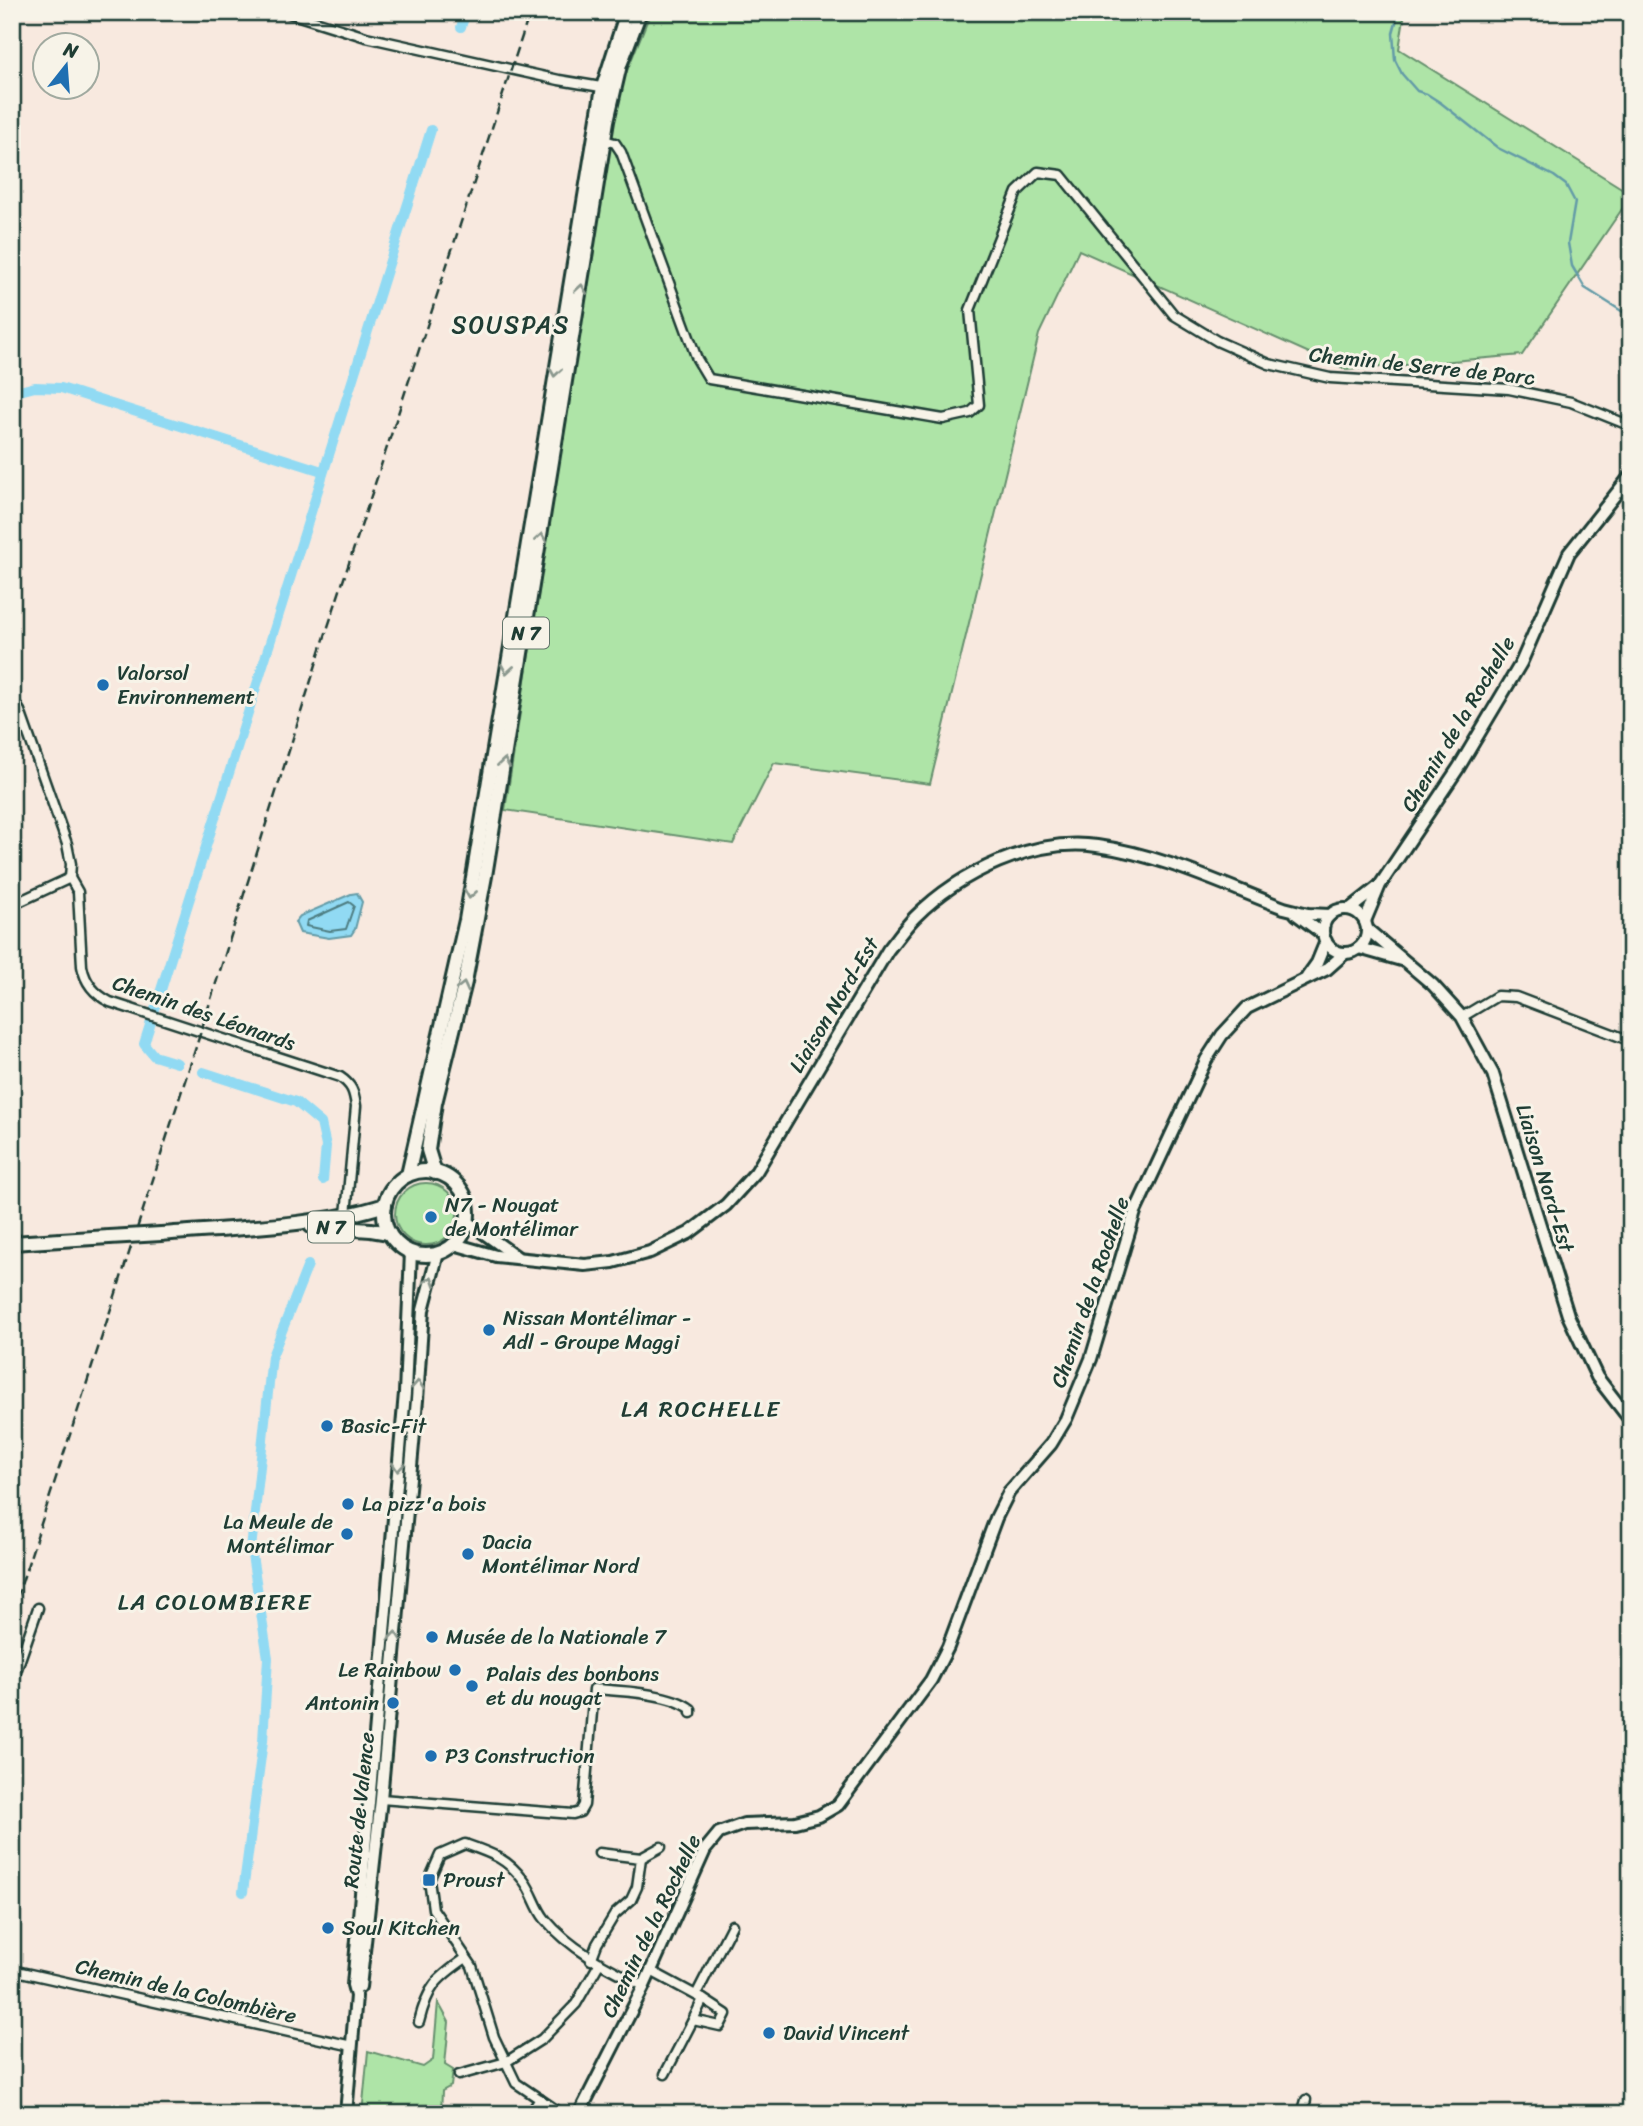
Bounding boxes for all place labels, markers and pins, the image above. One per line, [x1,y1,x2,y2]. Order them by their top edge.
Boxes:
place label: Valorsol Environnement [117,654,255,716]
marker: Valorsol Environnement [95,677,111,693]
place label: N7 - Nougat de Montélimar [445,1186,579,1248]
marker: N7 - Nougat de Montélimar [423,1209,439,1225]
place label: Nissan Montélimar - Adl - Groupe Maggi [502,1299,691,1361]
marker: Nissan Montélimar - Adl - Groupe Maggi [481,1322,497,1338]
place label: Basic-Fit [341,1407,428,1445]
marker: Basic-Fit [319,1418,335,1434]
place label: La pizz'a bois [362,1485,486,1523]
marker: La pizz'a bois [340,1496,356,1512]
place label: La Meule de Montélimar [223,1503,334,1565]
place label: Dacia Montélimar Nord [482,1523,640,1585]
marker: La Meule de Montélimar [339,1526,355,1542]
marker: Dacia Montélimar Nord [460,1546,476,1562]
place label: Musée de la Nationale 7 [446,1618,668,1656]
marker: Musée de la Nationale 7 [424,1629,440,1645]
place label: Le Rainbow [338,1651,441,1689]
place label: Palais des bonbons et du nougat [486,1655,659,1717]
marker: Le Rainbow [447,1662,463,1678]
marker: Palais des bonbons et du nougat [464,1678,480,1694]
place label: Antonin [305,1684,379,1722]
marker: Antonin [385,1695,401,1711]
place label: P3 Construction [445,1737,595,1775]
marker: P3 Construction [423,1748,439,1764]
place label: Proust [443,1861,506,1899]
marker: Proust [421,1872,437,1888]
place label: Soul Kitchen [342,1909,460,1947]
marker: Soul Kitchen [320,1920,336,1936]
place label: David Vincent [783,2014,910,2052]
marker: David Vincent [761,2025,777,2041]

